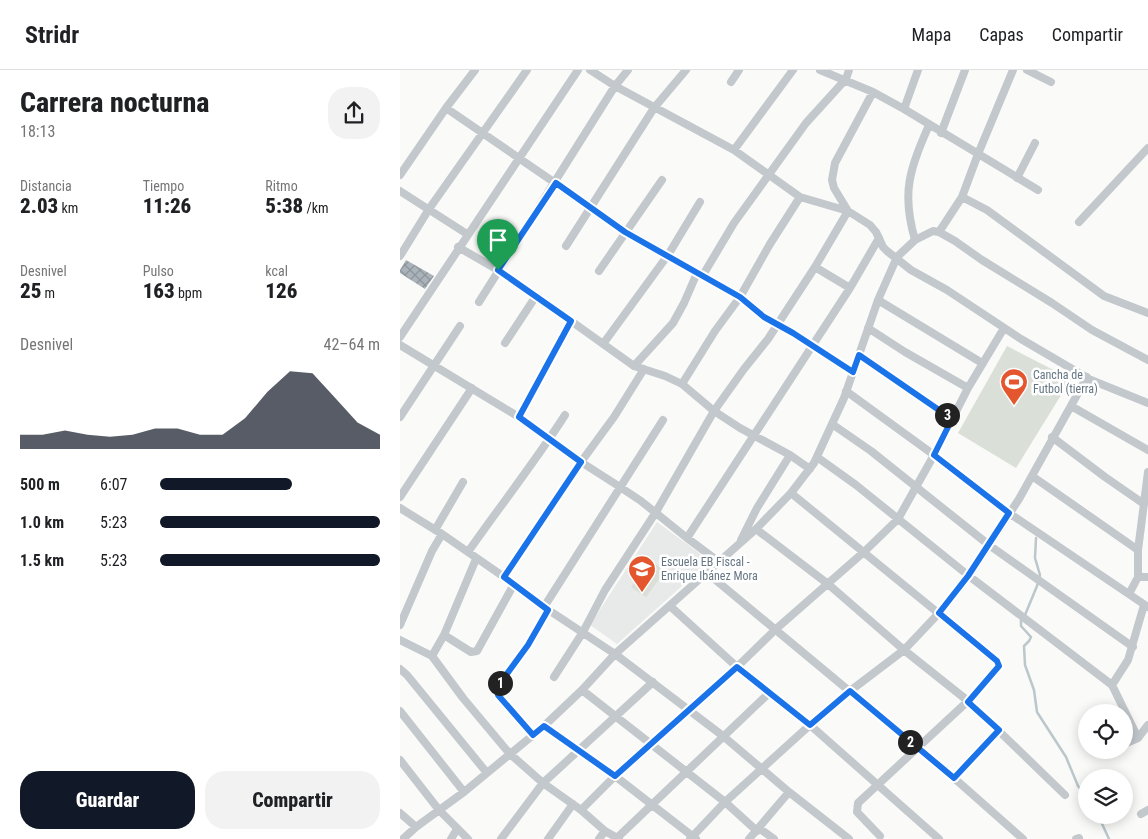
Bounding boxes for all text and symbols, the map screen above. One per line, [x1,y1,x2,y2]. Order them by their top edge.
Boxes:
text: Stridr [25,21,79,49]
text: Mapa [912,24,951,45]
text: Capas [979,24,1024,45]
text: Compartir [1052,24,1123,45]
text: Carrera nocturna [20,86,209,119]
button: share [328,87,380,139]
text: 18:13 [20,122,55,141]
text: Distancia [20,178,72,194]
text: Tiempo [143,178,184,194]
text: Ritmo [265,178,298,194]
text: 2.03 [20,194,58,218]
text: 11:26 [143,194,191,218]
text: 5:38 [265,194,303,218]
text: km [58,200,78,216]
text: /km [303,200,329,216]
pin [477,219,519,270]
icon: arrive [484,226,512,254]
text: Desnivel [20,263,67,279]
text: Pulso [143,263,174,279]
text: kcal [265,263,288,279]
text: 25 [20,279,41,303]
text: 163 [143,279,175,303]
text: 126 [265,279,297,303]
text: m [41,285,55,301]
text: bpm [175,285,202,301]
text: Desnivel [20,335,73,354]
text: 42–64 m [324,335,380,354]
sports icon: Cancha de Futbol (tierra) [999,367,1029,406]
place label: Cancha de Futbol (tierra) [1033,368,1098,396]
pin: 3 [934,402,960,428]
text: 3 [944,407,951,423]
text: 500 m [20,475,60,494]
text: 6:07 [100,475,127,494]
text: 1.0 km [20,513,64,532]
text: 5:23 [100,513,127,532]
text: 1.5 km [20,551,64,570]
text: 5:23 [100,551,127,570]
school or university icon: Escuela EB Fiscal - Enrique Ibánez Mora [627,554,657,593]
place label: Escuela EB Fiscal - Enrique Ibánez Mora [661,555,758,583]
pin: 1 [488,670,512,696]
text: 1 [497,675,504,691]
map controls [1078,704,1133,824]
button: locate [1078,704,1133,759]
pin: 2 [898,730,922,754]
text: 2 [907,734,914,750]
button: layers [1078,769,1133,824]
button: Guardar [20,771,195,829]
button: Compartir [205,771,380,829]

